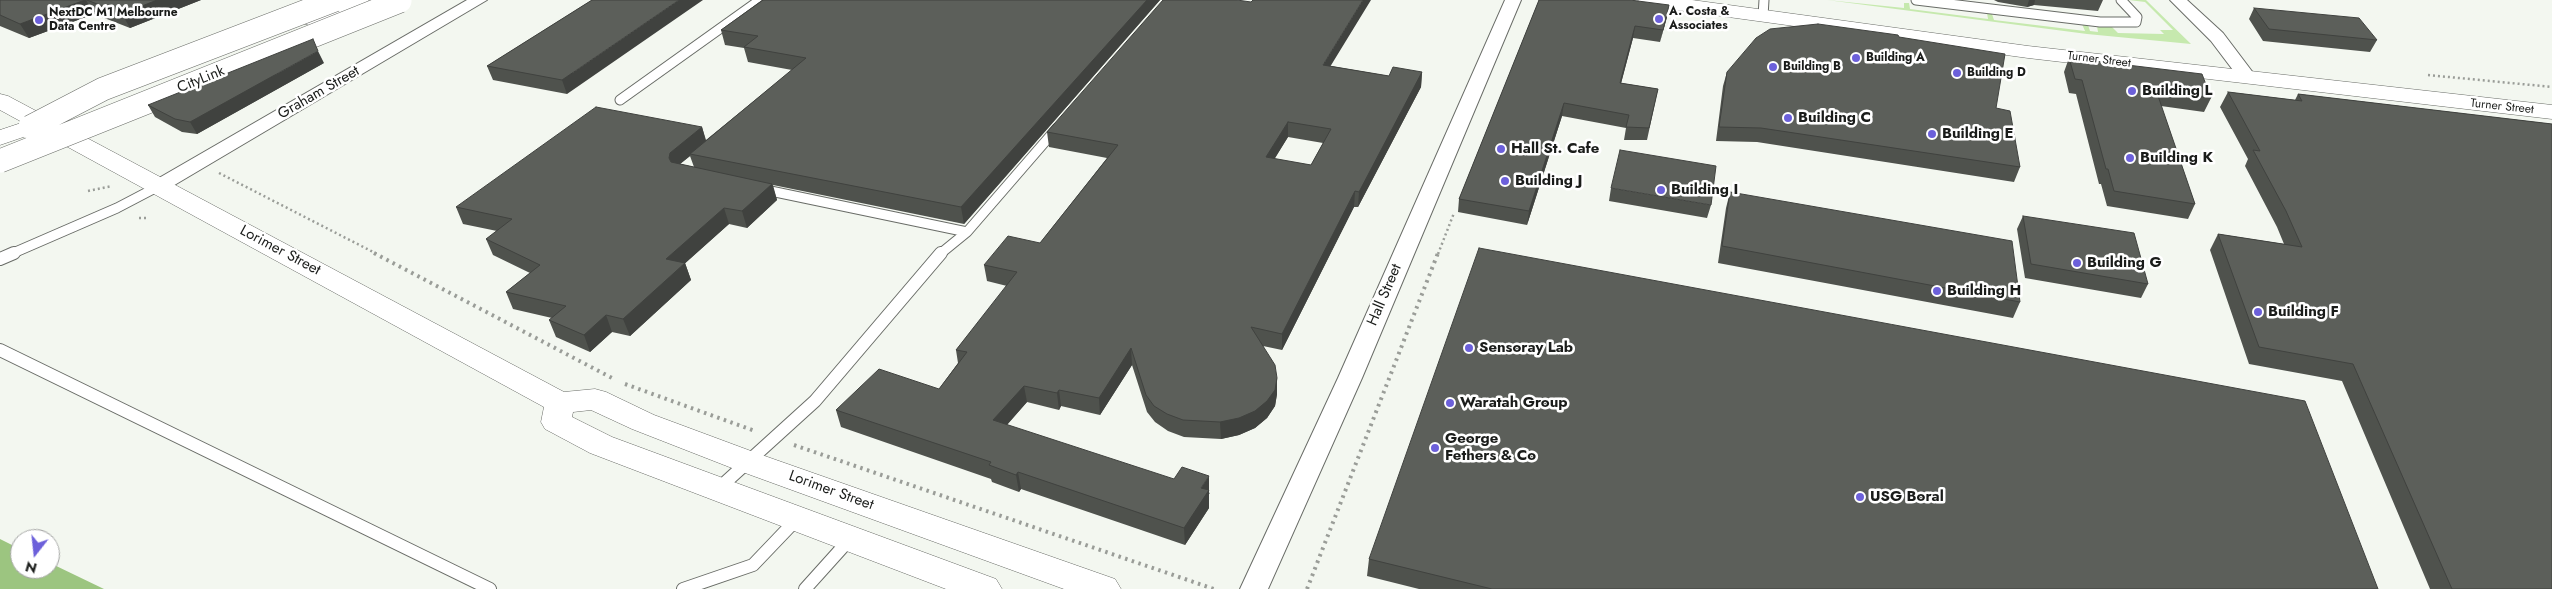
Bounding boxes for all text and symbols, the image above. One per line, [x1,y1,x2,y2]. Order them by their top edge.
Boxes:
place label: A. Costa & Associates [1669,5,1730,33]
place label: NextDC M1 Melbourne Data Centre [49,6,178,34]
marker: A. Costa & Associates [1653,13,1665,25]
marker: NextDC M1 Melbourne Data Centre [33,14,45,26]
street label: Turner Street [2066,49,2132,71]
place label: Building A [1866,51,1925,65]
marker: Building A [1850,52,1862,64]
place label: Building B [1783,60,1841,74]
marker: Building B [1767,61,1779,73]
street label: CityLink [175,62,227,98]
street label: Graham Street [275,62,363,124]
place label: Building D [1967,66,2026,80]
marker: Building D [1951,67,1963,79]
place label: Building L [2142,82,2212,100]
marker: Building L [2126,85,2138,97]
street label: Turner Street [2469,97,2535,117]
place label: Building C [1798,109,1871,127]
marker: Building C [1782,112,1794,124]
place label: Building E [1942,125,2013,143]
marker: Building E [1926,128,1938,140]
place label: Hall St. Cafe [1511,140,1599,158]
marker: Hall St. Cafe [1495,143,1507,155]
place label: Building K [2140,149,2213,167]
marker: Building K [2124,152,2136,164]
place label: Building J [1515,172,1582,190]
marker: Building J [1499,175,1511,187]
place label: Building I [1671,181,1738,199]
marker: Building I [1655,184,1667,196]
street label: Lorimer Street [237,222,323,280]
place label: Building G [2087,254,2162,272]
marker: Building G [2071,257,2083,269]
street label: Hall Street [1364,262,1406,328]
place label: Building H [1947,282,2021,300]
marker: Building H [1931,285,1943,297]
place label: Building F [2268,303,2339,321]
marker: Building F [2252,306,2264,318]
place label: Sensoray Lab [1479,339,1573,357]
marker: Sensoray Lab [1463,342,1475,354]
place label: Waratah Group [1460,394,1568,412]
marker: Waratah Group [1444,397,1456,409]
place label: George Fethers & Co [1445,430,1536,465]
marker: George Fethers & Co [1429,442,1441,454]
street label: Lorimer Street [786,467,876,515]
place label: USG Boral [1870,488,1944,506]
marker: USG Boral [1854,491,1866,503]
north arrow [10,529,60,579]
text: N [23,556,39,579]

